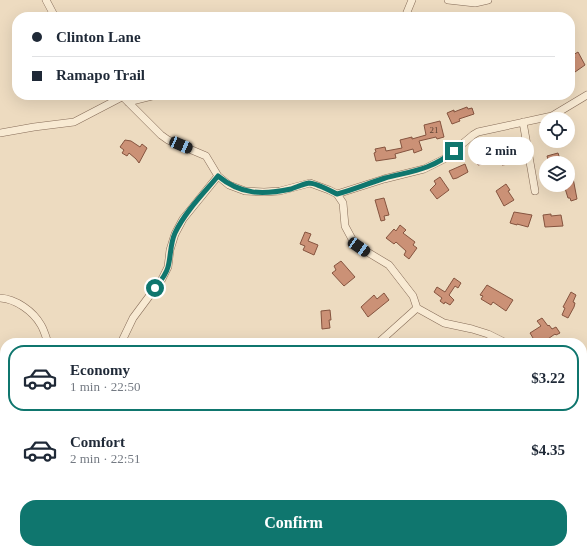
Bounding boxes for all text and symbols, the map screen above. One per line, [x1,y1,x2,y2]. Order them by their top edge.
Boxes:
text: Clinton Lane [56,29,141,45]
text: Ramapo Trail [56,67,145,83]
map controls [539,112,575,192]
button: locate [539,112,575,148]
house number: 21 [430,125,439,135]
car [168,135,194,155]
callout: 2 min [468,137,534,165]
route end [445,142,463,160]
text: 2 min [485,143,517,158]
button: layers [539,156,575,192]
car [346,235,372,259]
route start [146,279,164,297]
icon: car [22,360,58,396]
text: Economy [70,362,130,378]
text: $3.22 [531,370,565,386]
text: 1 min · 22:50 [70,379,140,394]
icon: car [22,432,58,468]
text: Comfort [70,434,125,450]
text: $4.35 [531,442,565,458]
text: 2 min · 22:51 [70,451,140,466]
button: Confirm [20,500,567,546]

